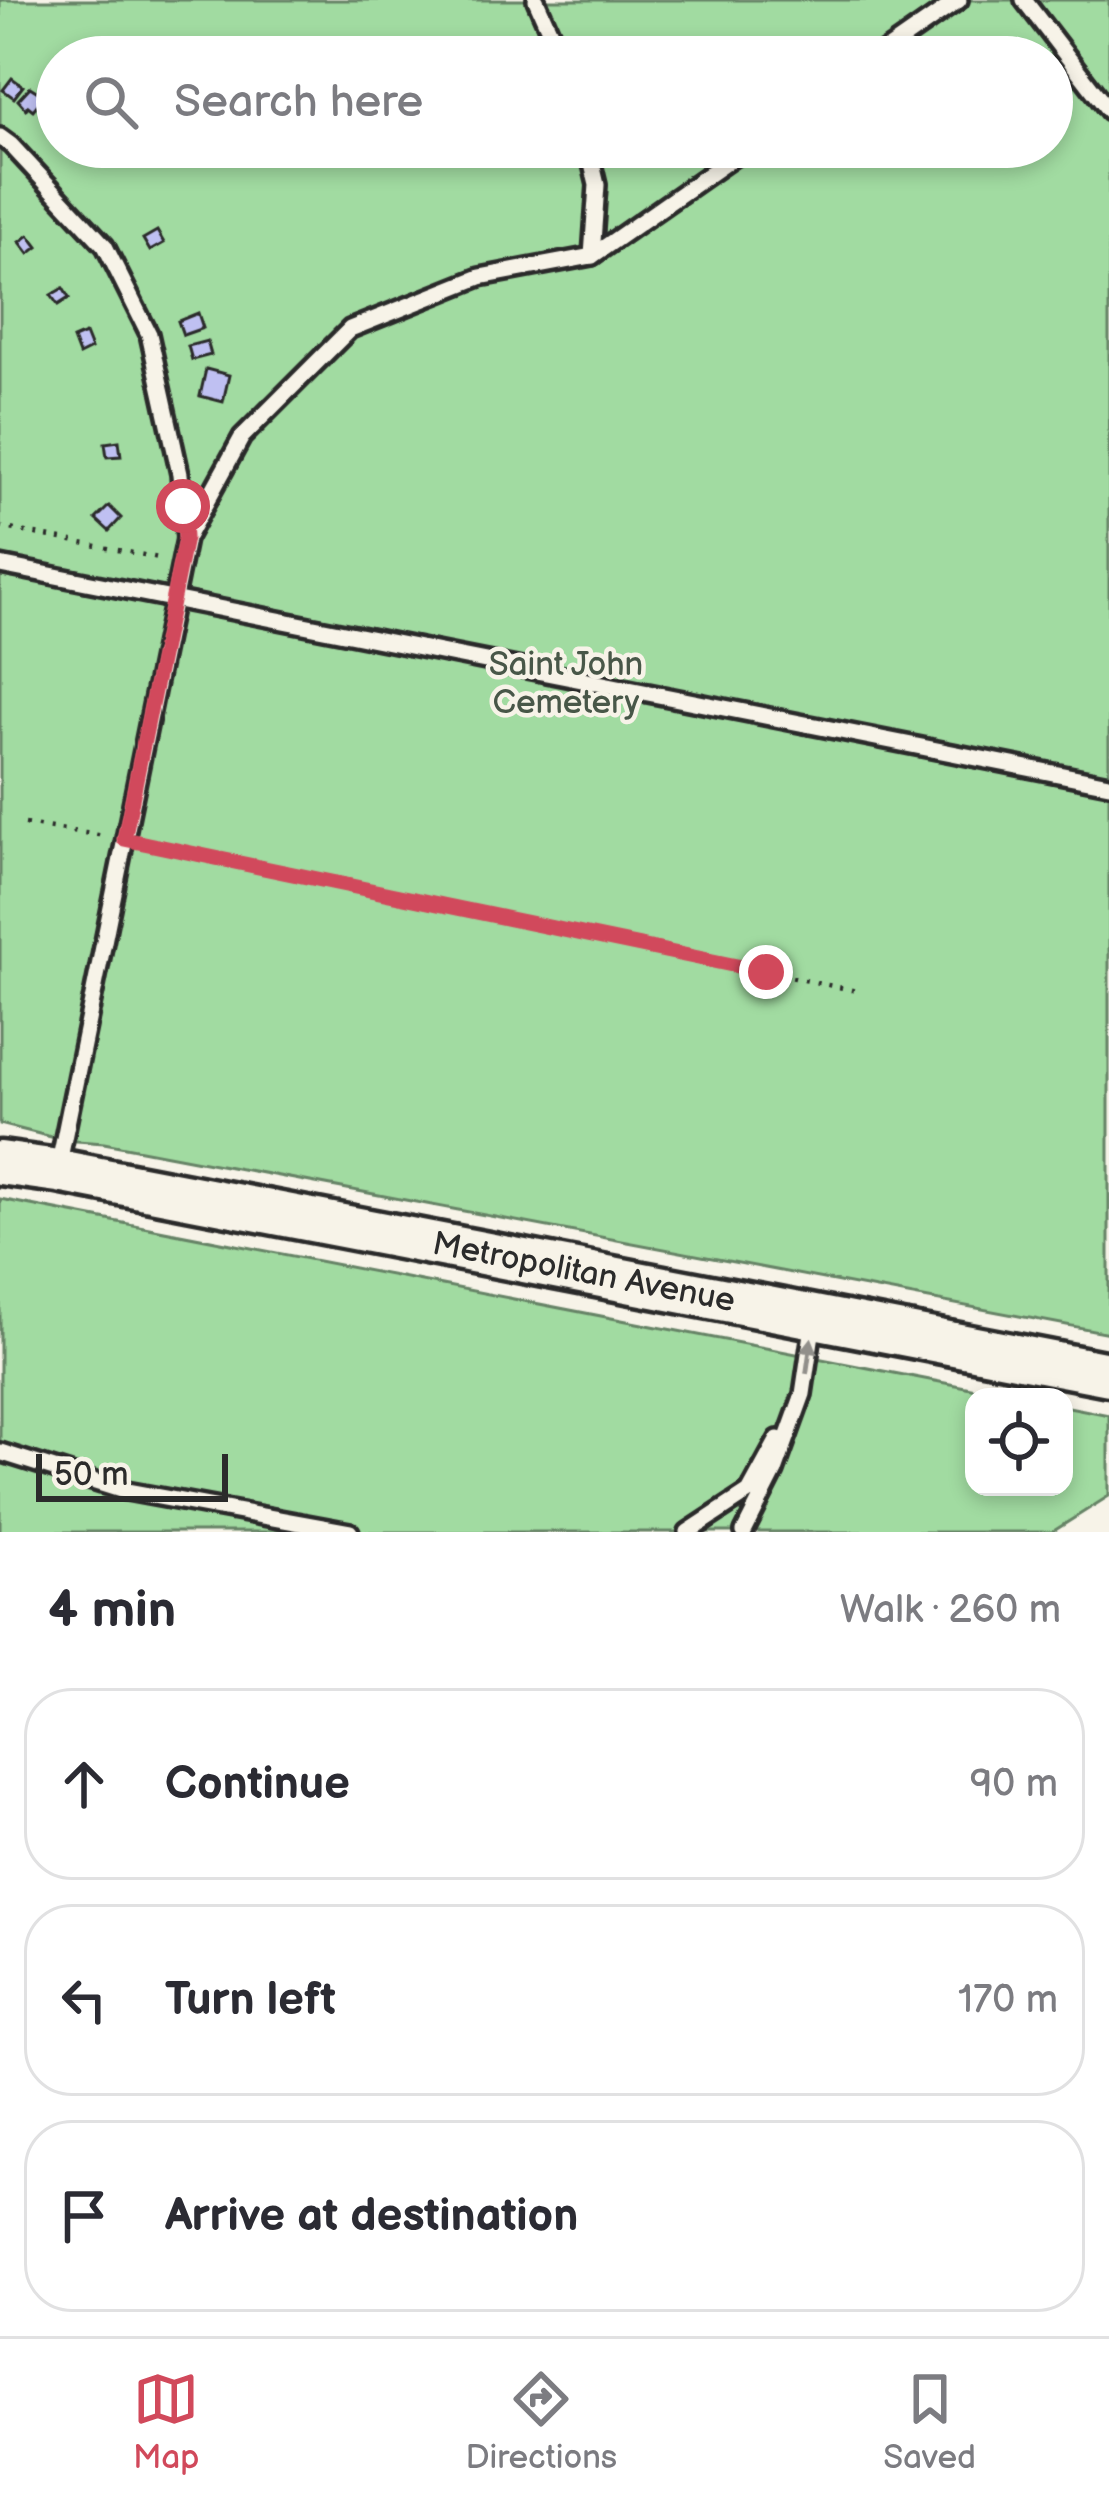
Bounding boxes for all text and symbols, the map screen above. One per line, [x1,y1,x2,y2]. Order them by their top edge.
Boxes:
search box [36,36,1073,168]
icon: search [78,69,144,135]
text: Search here [174,75,423,130]
route start [156,479,210,533]
park label: Saint John Cemetery [489,645,643,723]
route end [739,945,793,999]
street label: Metropolitan Avenue [429,1224,738,1321]
one-way arrow [800,1336,819,1374]
map controls [965,1388,1073,1496]
button: locate [965,1388,1073,1496]
scale bar [36,1448,228,1501]
text: 50 m [54,1455,129,1495]
text: 4 min [48,1580,176,1641]
text: Walk · 260 m [840,1587,1061,1634]
icon: ahead [51,1751,117,1817]
text: Continue [165,1757,350,1812]
text: 90 m [970,1761,1058,1808]
icon: left [51,1967,117,2033]
text: Turn left [165,1973,336,2028]
text: 170 m [958,1977,1058,2024]
icon: arrive [51,2183,117,2249]
text: Arrive at destination [165,2189,578,2244]
tab: Map [133,2366,199,2478]
tab: Directions [466,2366,617,2478]
tab: Saved [883,2366,976,2478]

